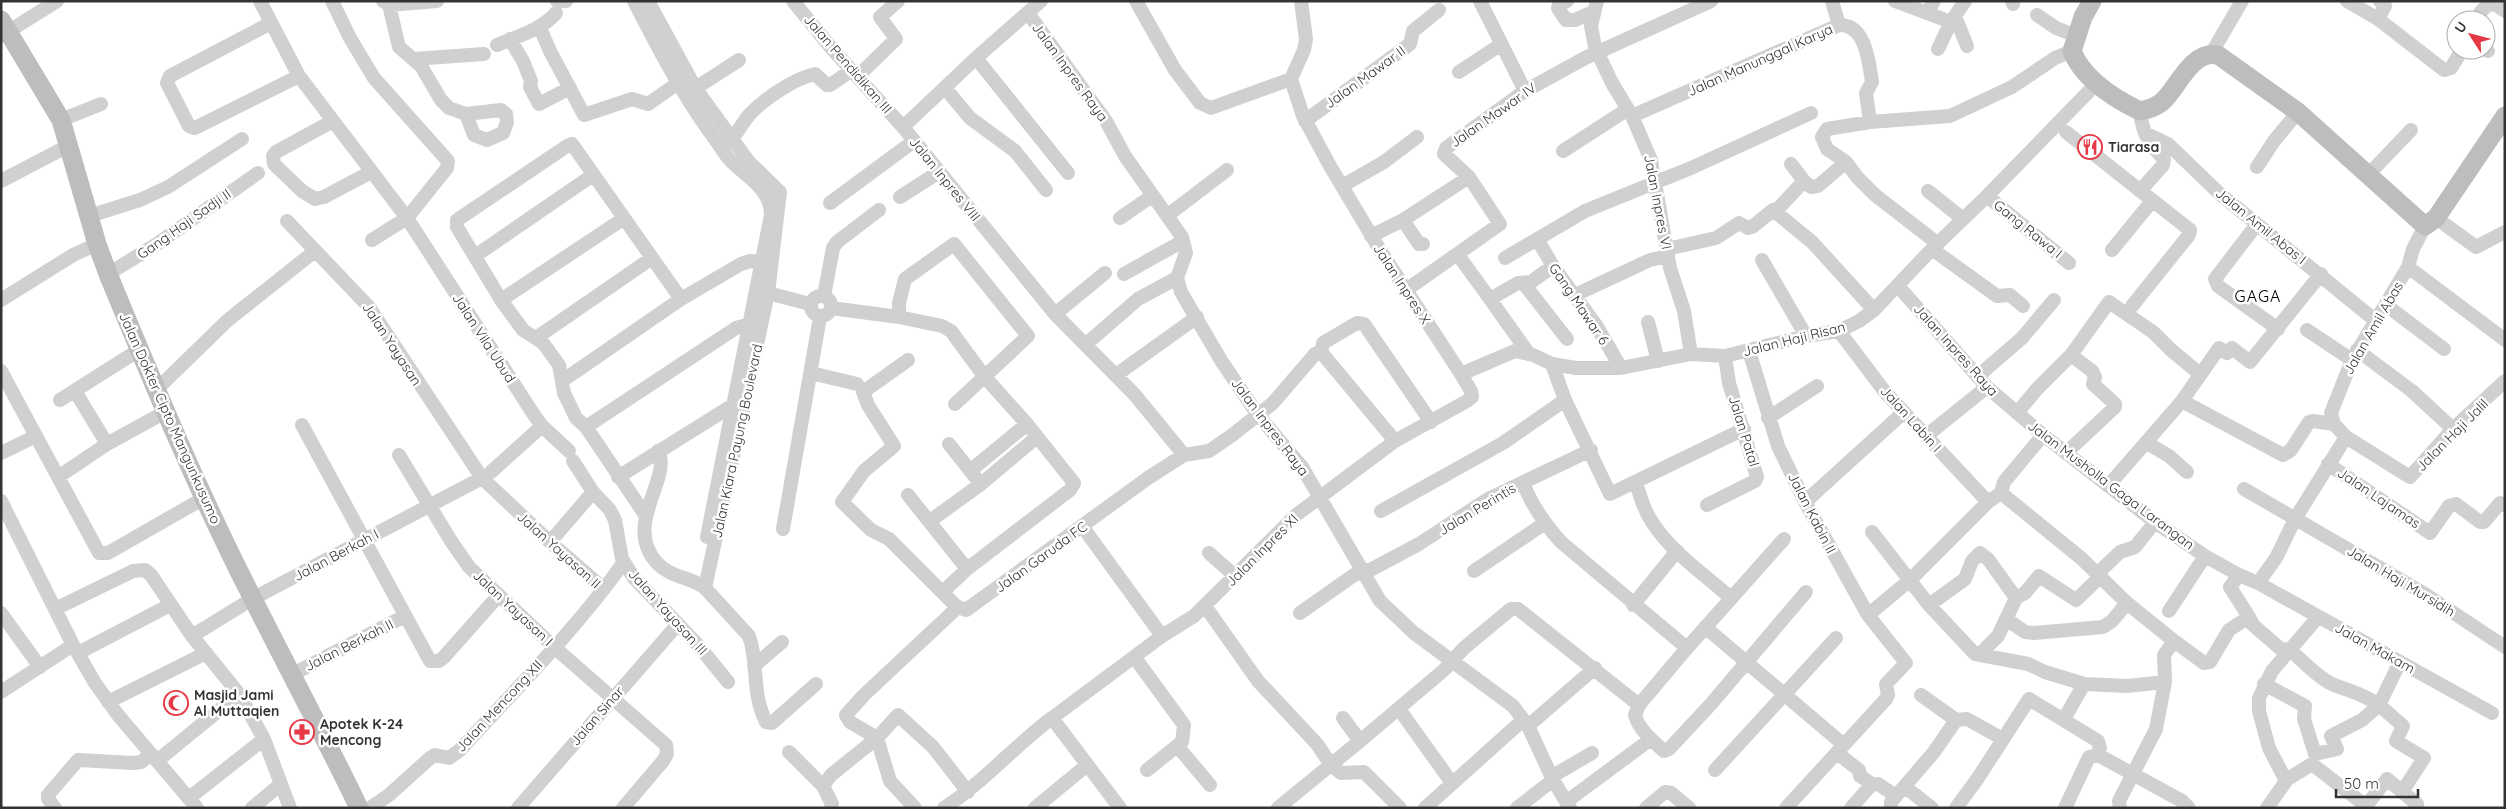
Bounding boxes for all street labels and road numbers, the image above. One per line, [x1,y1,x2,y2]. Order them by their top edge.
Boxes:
street label: Jalan Pendidikan III [800,11,896,117]
street label: Jalan Inpres Raya [1028,19,1112,125]
street label: Jalan Manunggal Karya [1685,20,1835,100]
street label: Jalan Mawar II [1321,42,1409,112]
street label: Jalan Mawar IV [1446,79,1540,151]
street label: Jalan Inpres VIII [905,133,985,225]
street label: Jalan Inpres VI [1640,153,1676,251]
street label: Jalan Amil Abas I [2212,184,2310,268]
street label: Gang Haji Sadji II [134,185,234,263]
street label: Gang Rawa I [1990,196,2066,262]
street label: Jalan Inpres X [1369,240,1435,328]
street label: Gang Mawar 6 [1545,260,1613,349]
street label: Jalan Amil Abas [2339,278,2407,378]
street label: Jalan Vila Ubud [448,290,520,386]
street label: Jalan Yayasan [358,299,426,389]
street label: Jalan Inpres Raya [1910,300,2002,400]
street label: Jalan Dokter Cipto Mangunkusumo [115,309,225,527]
street label: Jalan Haji Risan [1741,318,1847,360]
street label: Jalan Kiara Payung Boulevard [708,342,766,540]
street label: Jalan Inpres Raya [1227,374,1313,480]
street label: Jalan Labin I [1877,382,1945,456]
street label: Jalan Patal [1725,393,1763,469]
street label: Jalan Haji Jalil [2412,395,2492,475]
street label: Jalan Musholla Gaga Larangan [2024,417,2198,553]
street label: Jalan Lajamas [2334,464,2424,532]
street label: Jalan Kabin II [1784,470,1840,556]
street label: Jalan Perintis [1435,479,1519,539]
street label: Jalan Yayasan II [513,508,605,592]
street label: Jalan Inpres XI [1222,510,1302,590]
street label: Jalan Garuda FC [991,518,1091,596]
street label: Jalan Berkah I [290,525,382,585]
street label: Jalan Haji Mursidih [2344,542,2458,620]
street label: Jalan Yayasan III [625,565,711,659]
street label: Jalan Yayasan I [469,566,557,650]
street label: Jalan Berkah II [302,615,396,675]
street label: Jalan Makam [2332,619,2418,677]
street label: Jalan Mencong XII [452,656,546,756]
street label: Jalan Sinar [566,682,628,749]

